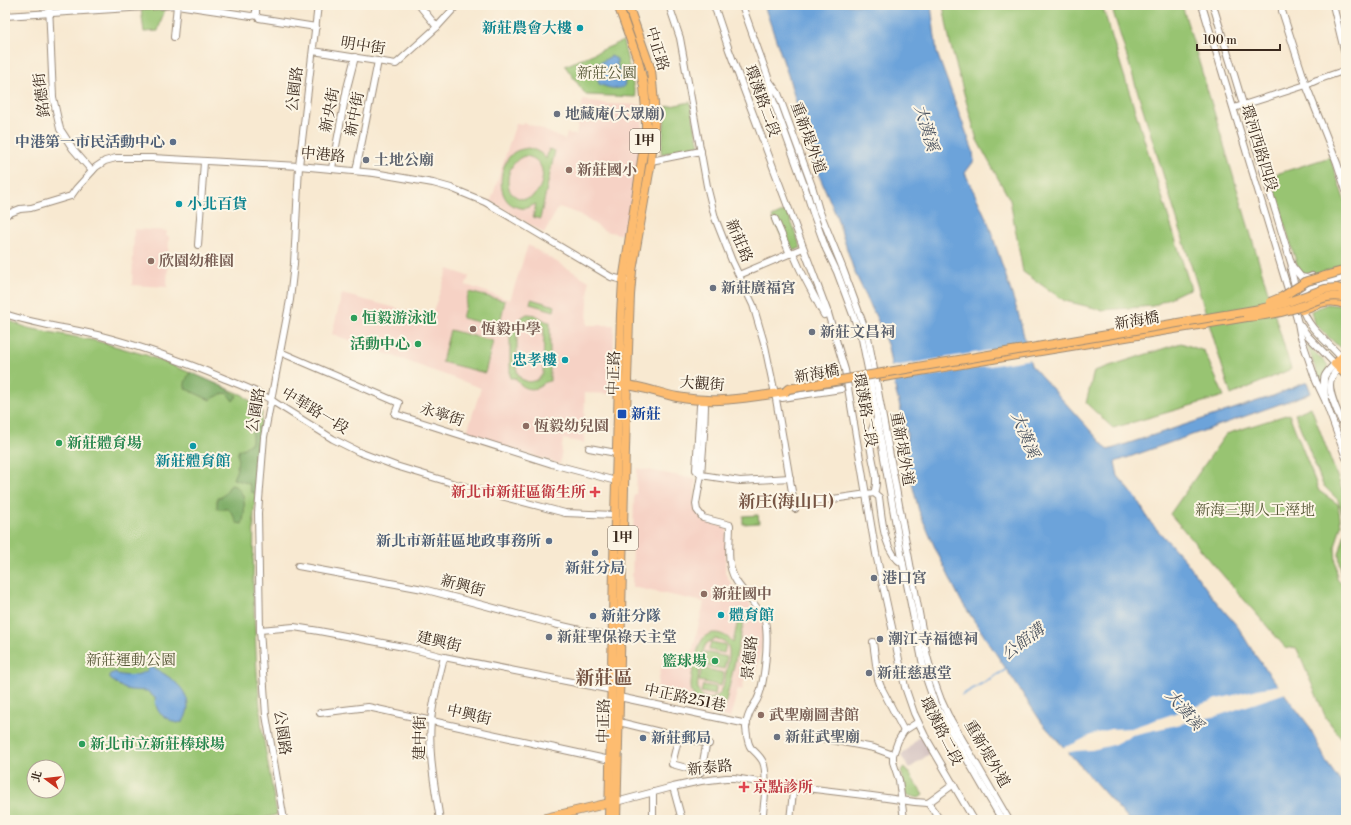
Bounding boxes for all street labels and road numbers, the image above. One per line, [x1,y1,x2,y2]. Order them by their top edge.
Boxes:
street label: 中正路 [641,25,673,73]
street label: 明中街 [339,33,387,59]
street label: 環漢路二段 [740,63,784,139]
street label: 公園路 [283,66,307,112]
street label: 銘德街 [30,72,54,118]
street label: 新央街 [316,86,344,134]
street label: 新中街 [341,90,369,138]
street label: 重新堤外道 [786,100,830,176]
street label: 環河西路四段 [1237,102,1281,194]
road number: 1甲 [630,129,660,153]
street label: 中港路 [300,144,346,166]
street label: 新莊路 [721,217,757,265]
street label: 新海橋 [1113,308,1161,334]
street label: 中正路 [604,350,624,396]
street label: 新海橋 [793,361,841,387]
street label: 環漢路二段 [849,371,881,449]
street label: 大觀街 [679,373,725,395]
street label: 中華路一段 [278,384,352,438]
street label: 公園路 [243,386,269,434]
street label: 永寧街 [418,399,466,431]
street label: 重新堤外道 [886,410,918,488]
road number: 1甲 [608,526,638,550]
street label: 新興街 [439,571,487,601]
street label: 建興街 [415,628,463,656]
street label: 景德路 [738,635,762,681]
street label: 中正路251巷 [642,680,728,716]
street label: 環漢路二段 [916,693,966,769]
street label: 中正路 [594,698,614,744]
street label: 中興街 [445,701,493,729]
street label: 公園路 [269,709,295,757]
street label: 建中街 [410,715,430,761]
street label: 重新堤外道 [960,717,1014,791]
street label: 新泰路 [687,756,733,780]

